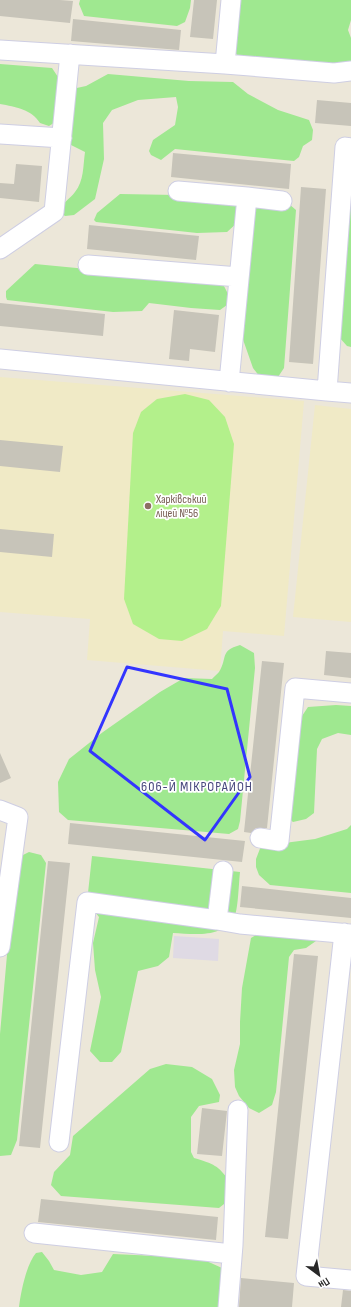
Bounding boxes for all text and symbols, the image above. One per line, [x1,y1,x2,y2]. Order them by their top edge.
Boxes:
place label: Харківський ліцей №56 [155,492,206,521]
marker: Харківський ліцей №56 [143,501,153,511]
district label: 606-Й МІКРОРАЙОН [141,778,253,795]
north arrow [299,1255,339,1295]
text: Пн [316,1275,332,1291]

